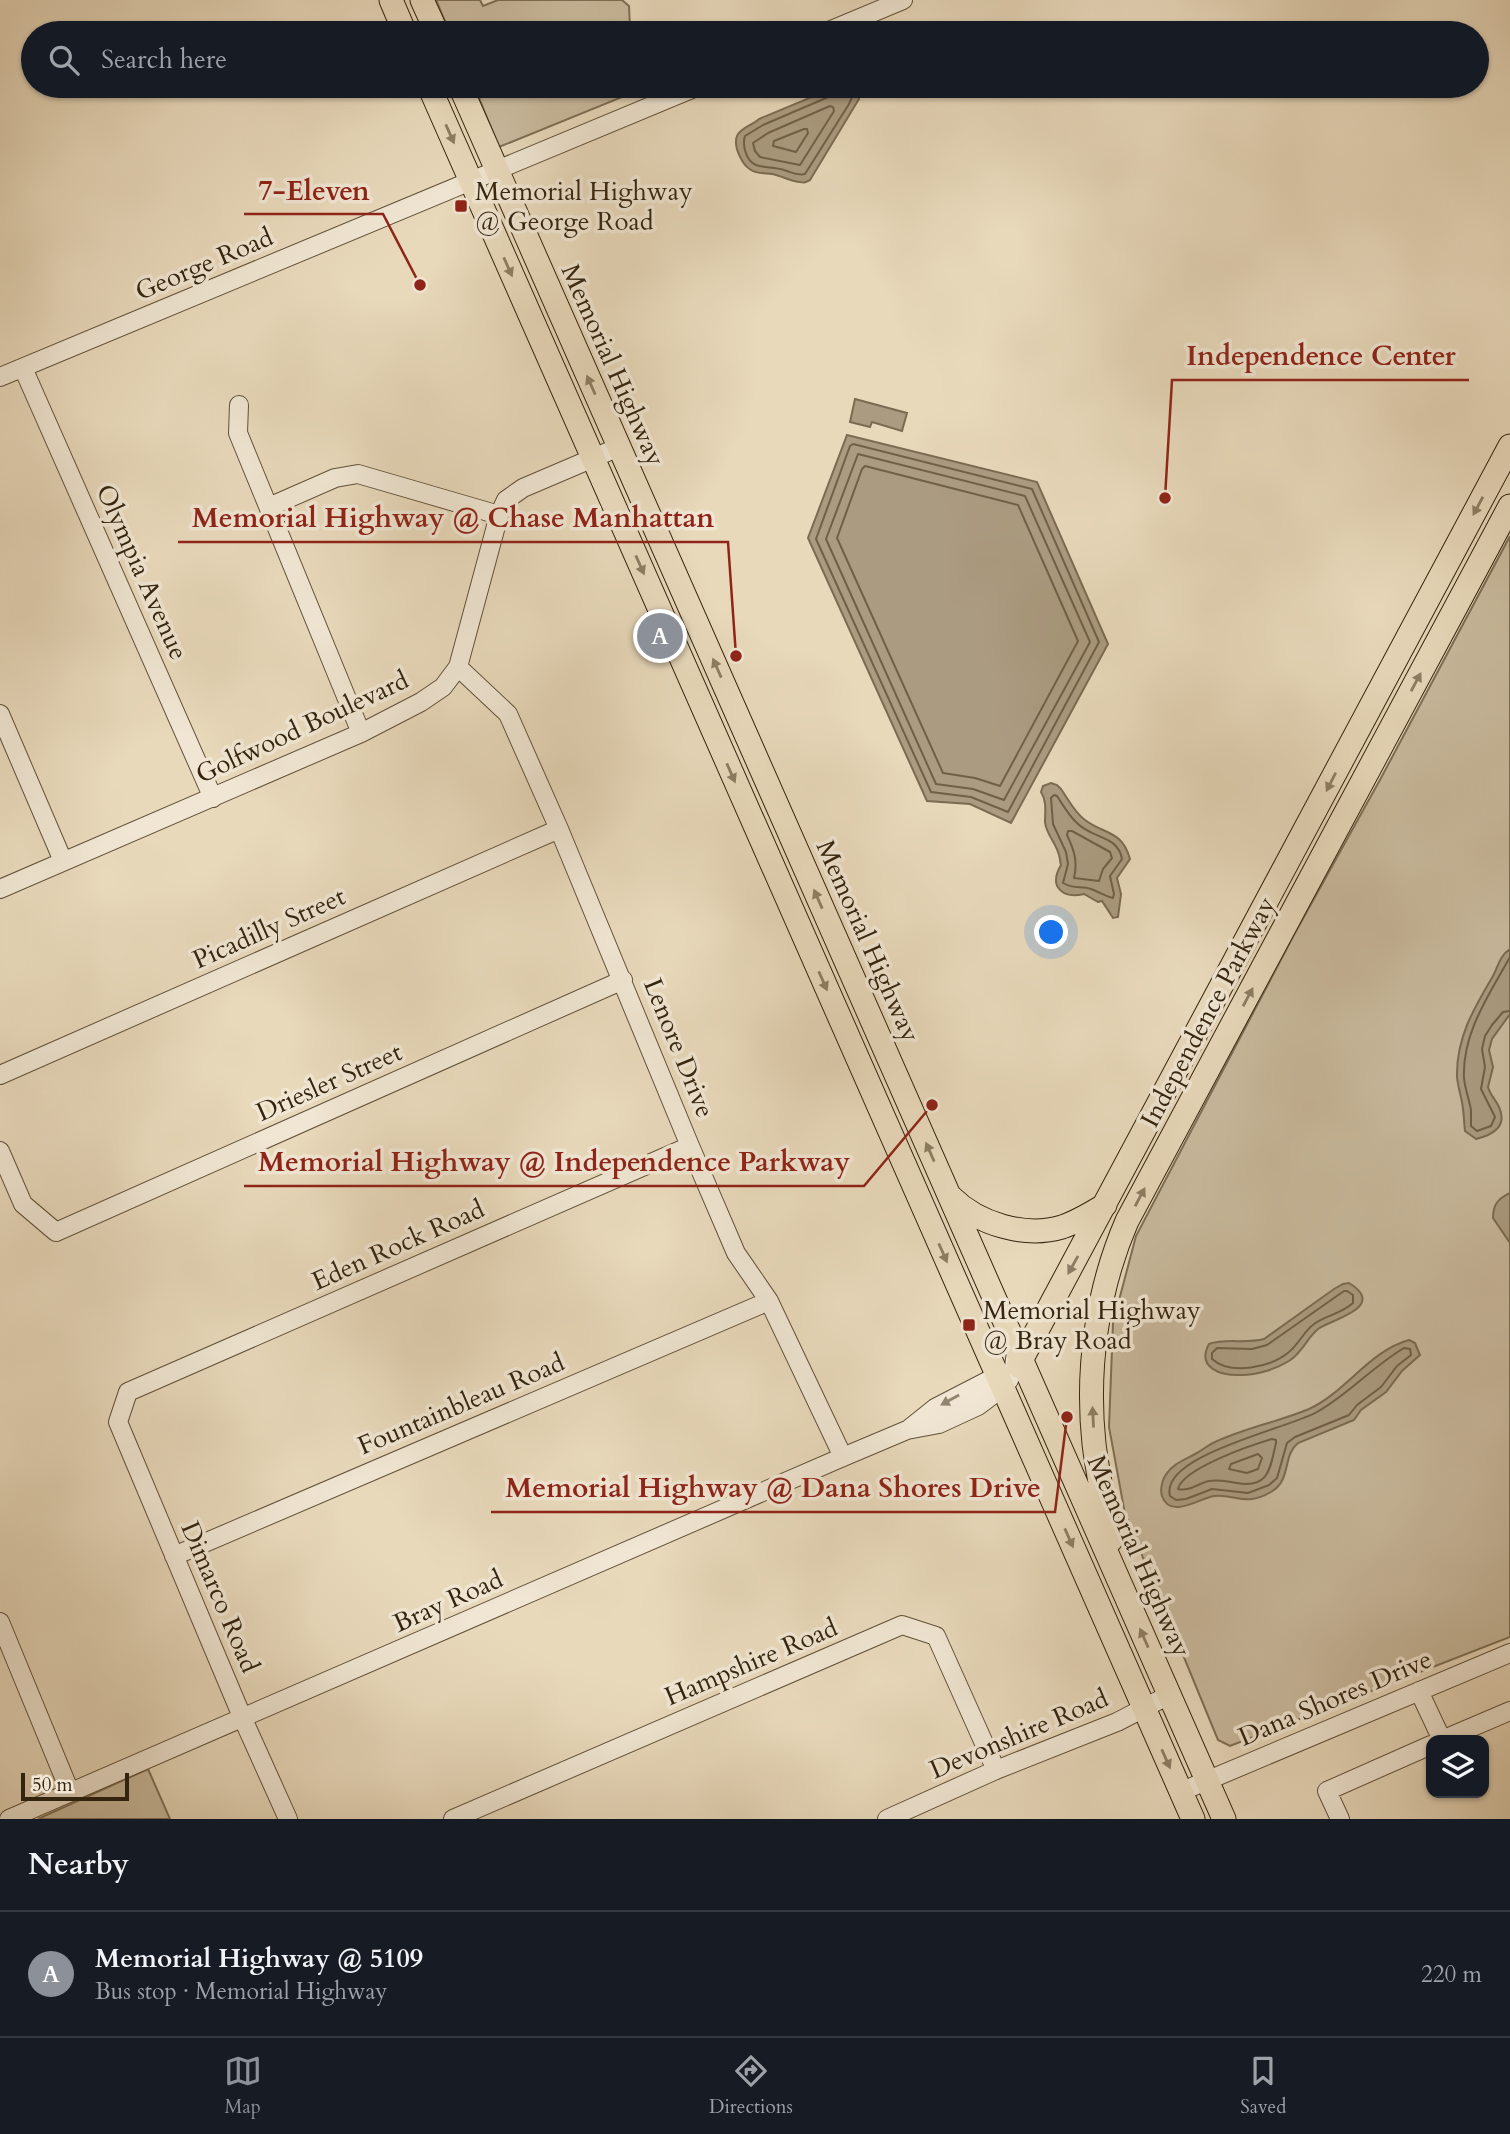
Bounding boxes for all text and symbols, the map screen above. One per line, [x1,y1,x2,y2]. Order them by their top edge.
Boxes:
search box [21,21,1489,98]
icon: search [45,41,83,79]
text: Search here [101,42,227,77]
one-way arrow [444,124,456,144]
callout: 7-Eleven [244,165,383,214]
text: 7-Eleven [258,172,370,210]
place label: Memorial Highway @ George Road [475,174,693,239]
marker: Memorial Highway @ George Road [453,198,469,214]
street label: George Road [130,219,278,309]
one-way arrow [502,257,514,277]
street label: Memorial Highway [553,258,673,472]
callout: Independence Center [1172,331,1469,380]
text: Independence Center [1186,337,1457,375]
one-way arrow [585,374,596,395]
street label: Olympia Avenue [88,479,196,665]
callout: Memorial Highway @ Chase Manhattan [178,493,728,542]
one-way arrow [1472,497,1484,516]
text: Memorial Highway @ Chase Manhattan [192,499,714,537]
one-way arrow [634,554,645,575]
pin: A [637,610,683,662]
one-way arrow [711,658,722,679]
street label: Golfwood Boulevard [190,662,414,792]
one-way arrow [1411,672,1422,692]
one-way arrow [725,763,737,783]
one-way arrow [1325,772,1337,792]
street label: Memorial Highway [808,834,928,1048]
street label: Picadilly Street [187,879,351,977]
one-way arrow [812,889,824,909]
street label: Independence Parkway [1132,890,1284,1134]
your location [1034,915,1068,949]
one-way arrow [817,971,829,991]
street label: Lenore Drive [635,973,723,1123]
one-way arrow [1242,987,1253,1007]
street label: Driesler Street [251,1034,407,1130]
callout: Memorial Highway @ Independence Parkway [244,1137,864,1186]
one-way arrow [924,1142,936,1162]
text: Memorial Highway @ Independence Parkway [258,1143,850,1181]
one-way arrow [1134,1187,1146,1207]
street label: Eden Rock Road [306,1191,490,1299]
one-way arrow [937,1243,949,1263]
one-way arrow [1067,1255,1079,1275]
place label: Memorial Highway @ Bray Road [983,1293,1201,1358]
marker: Memorial Highway @ Bray Road [961,1317,977,1333]
street label: Fountainbleau Road [352,1345,570,1463]
one-way arrow [940,1394,960,1406]
one-way arrow [1087,1405,1098,1427]
street label: Memorial Highway [1079,1449,1199,1663]
callout: Memorial Highway @ Dana Shores Drive [491,1463,1055,1512]
text: Memorial Highway @ Dana Shores Drive [505,1469,1041,1507]
street label: Dimarco Road [172,1516,268,1678]
one-way arrow [1063,1528,1074,1549]
street label: Bray Road [388,1561,508,1641]
street label: Hampshire Road [659,1610,843,1714]
one-way arrow [1138,1627,1149,1648]
street label: Dana Shores Drive [1233,1642,1437,1754]
street label: Devonshire Road [924,1681,1114,1787]
map controls [1426,1735,1489,1798]
button: layers [1426,1735,1489,1798]
one-way arrow [1160,1749,1172,1769]
scale bar [21,1770,130,1802]
text: 50 m [32,1772,73,1798]
text: Nearby [28,1844,129,1885]
text: Memorial Highway @ 5109 [95,1941,423,1976]
text: A [42,1959,60,1990]
text: 220 m [1421,1959,1482,1990]
text: Bus stop · Memorial Highway [95,1976,388,2007]
tab: Map [224,2052,262,2120]
tab: Directions [709,2052,793,2120]
tab: Saved [1240,2052,1286,2120]

